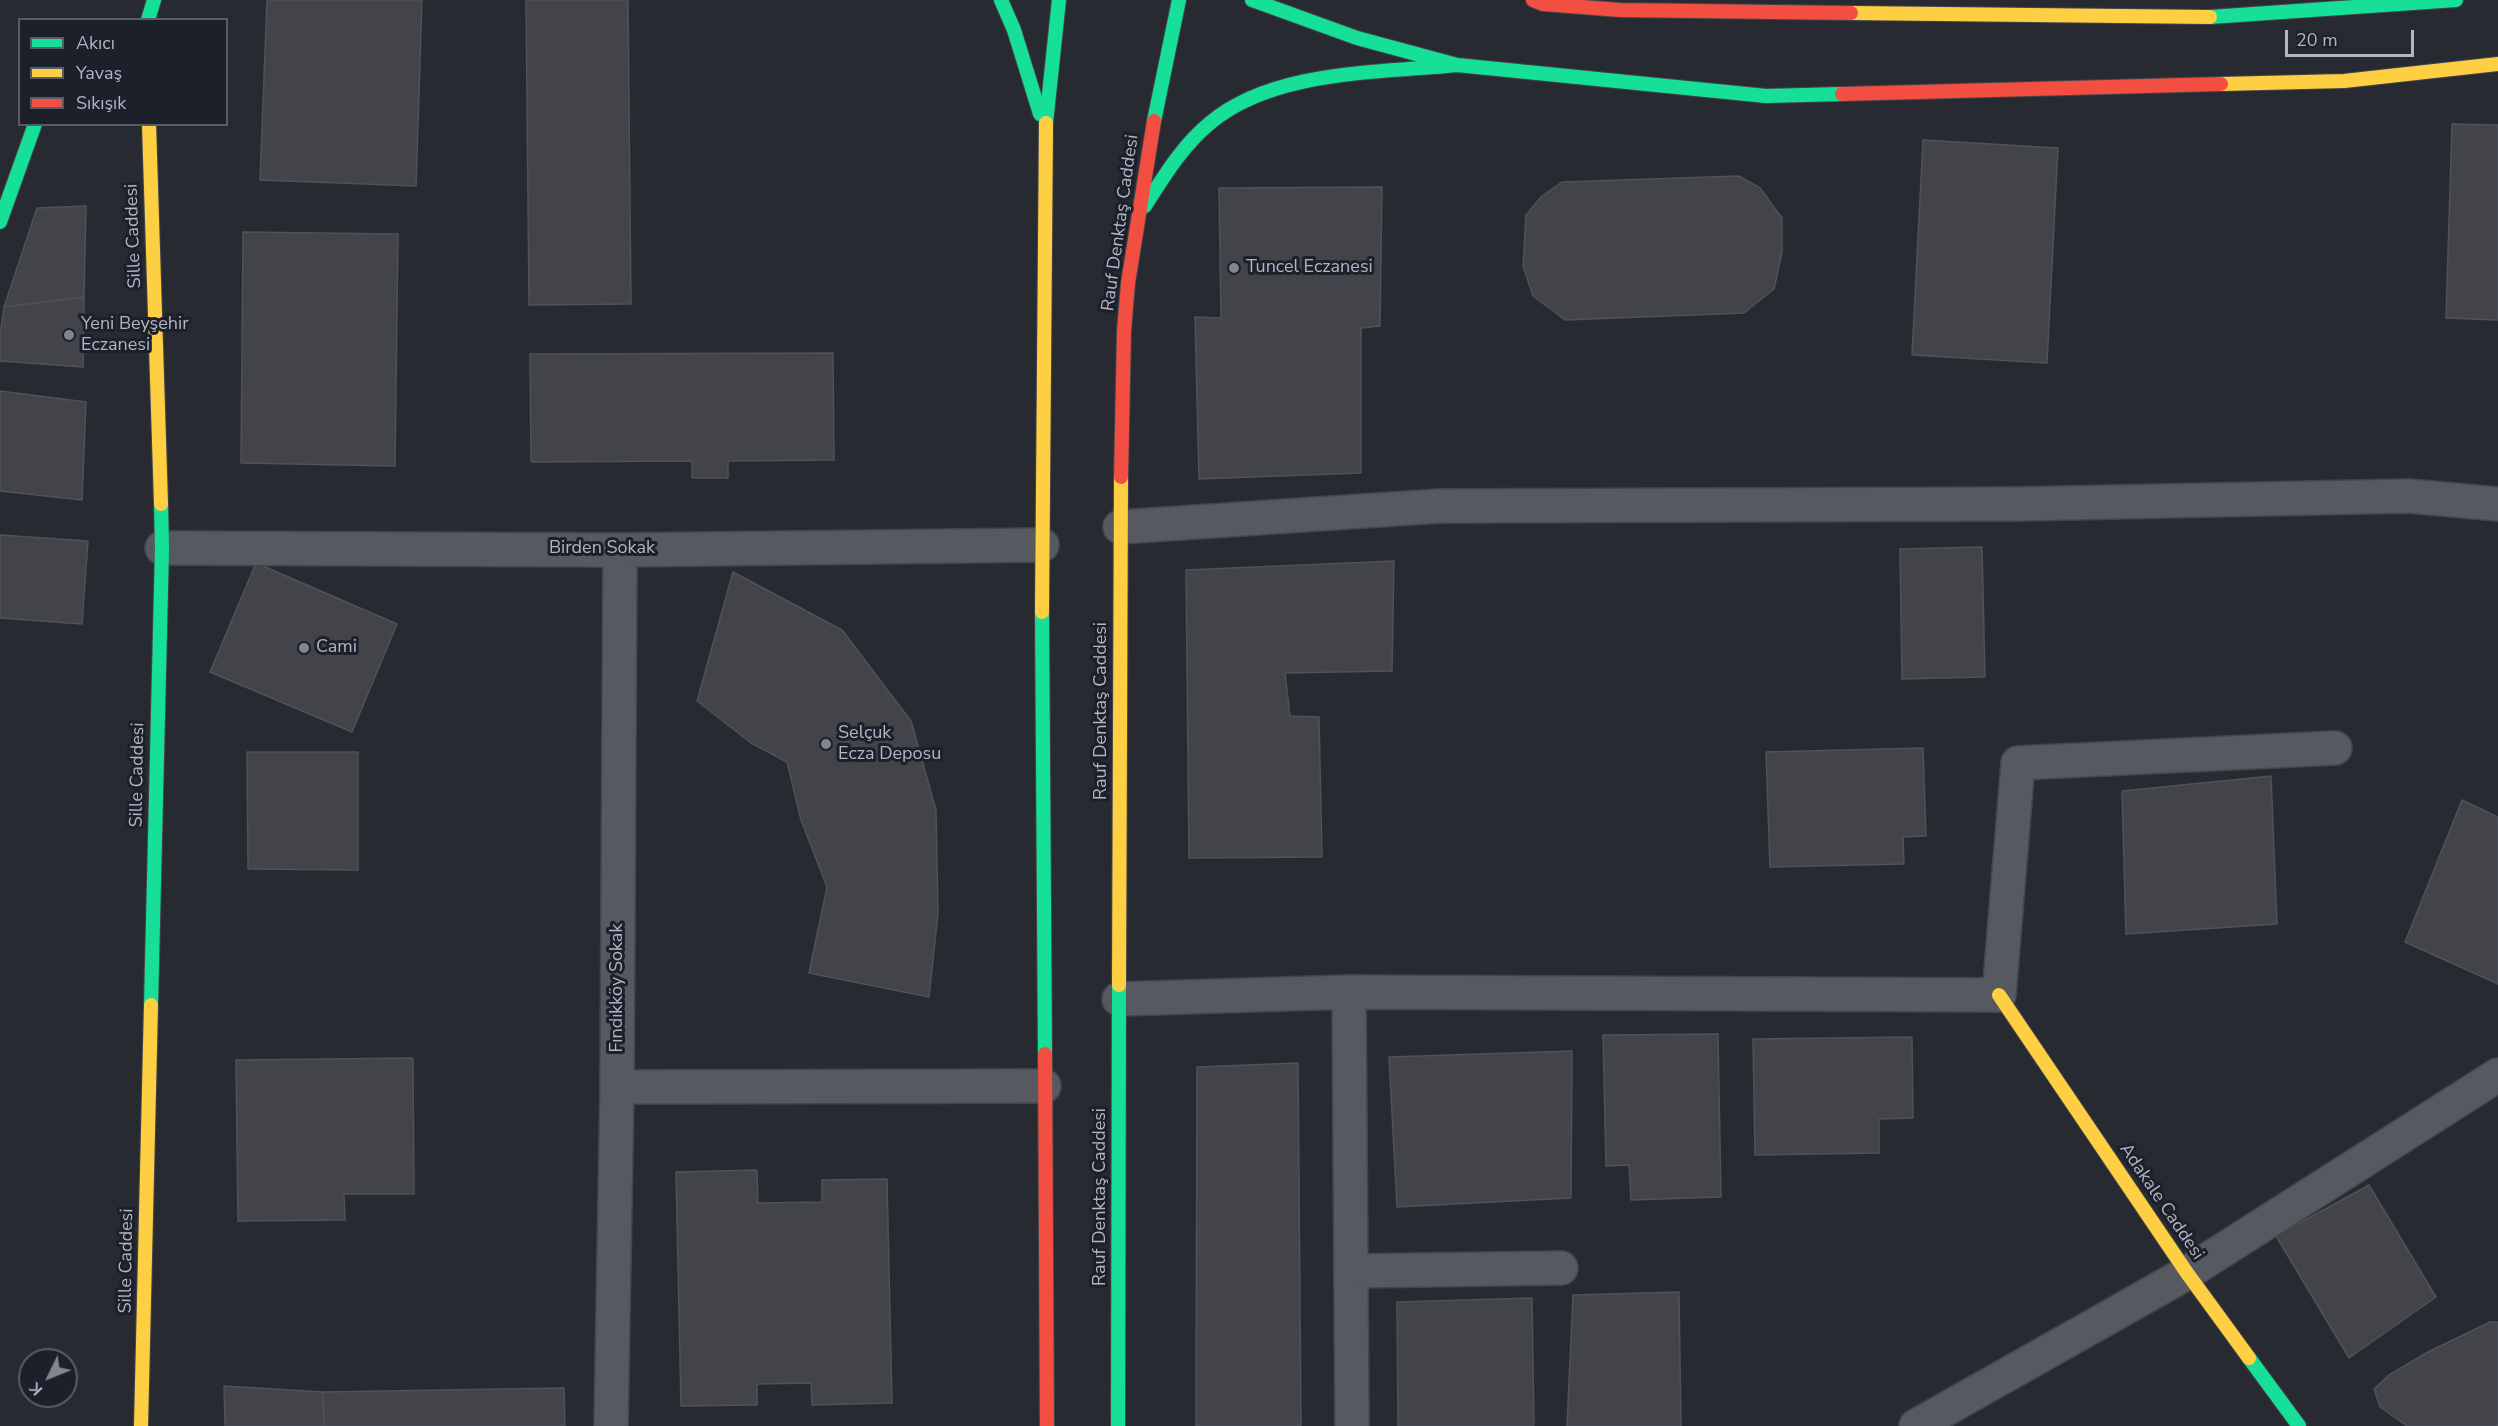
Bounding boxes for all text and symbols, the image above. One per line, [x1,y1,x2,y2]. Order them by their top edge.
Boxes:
legend [18,18,228,126]
scale bar [2288,18,2417,56]
text: 20 m [2296,28,2338,52]
text: Akıcı [76,31,115,55]
text: Yavaş [76,61,122,85]
text: Sıkışık [76,91,126,115]
street label: Rauf Denktaş Caddesi [1098,133,1144,313]
street label: Sille Caddesi [121,183,147,289]
place label: Tuncel Eczanesi [1246,257,1373,279]
marker: Tuncel Eczanesi [1227,261,1241,275]
place label: Yeni Beyşehir Eczanesi [81,314,189,356]
marker: Yeni Beyşehir Eczanesi [62,328,76,342]
street label: Birden Sokak [549,538,655,560]
street label: Rauf Denktaş Caddesi [1091,622,1113,800]
place label: Cami [316,637,357,659]
marker: Cami [297,641,311,655]
street label: Sille Caddesi [126,722,150,828]
place label: Selçuk Ecza Deposu [838,723,941,766]
marker: Selçuk Ecza Deposu [819,737,833,751]
street label: Fındıkköy Sokak [607,924,629,1052]
street label: Rauf Denktaş Caddesi [1090,1108,1112,1286]
street label: Adakale Caddesi [2114,1140,2208,1264]
street label: Sille Caddesi [115,1208,139,1314]
north arrow [18,1348,78,1408]
text: K [25,1378,48,1400]

